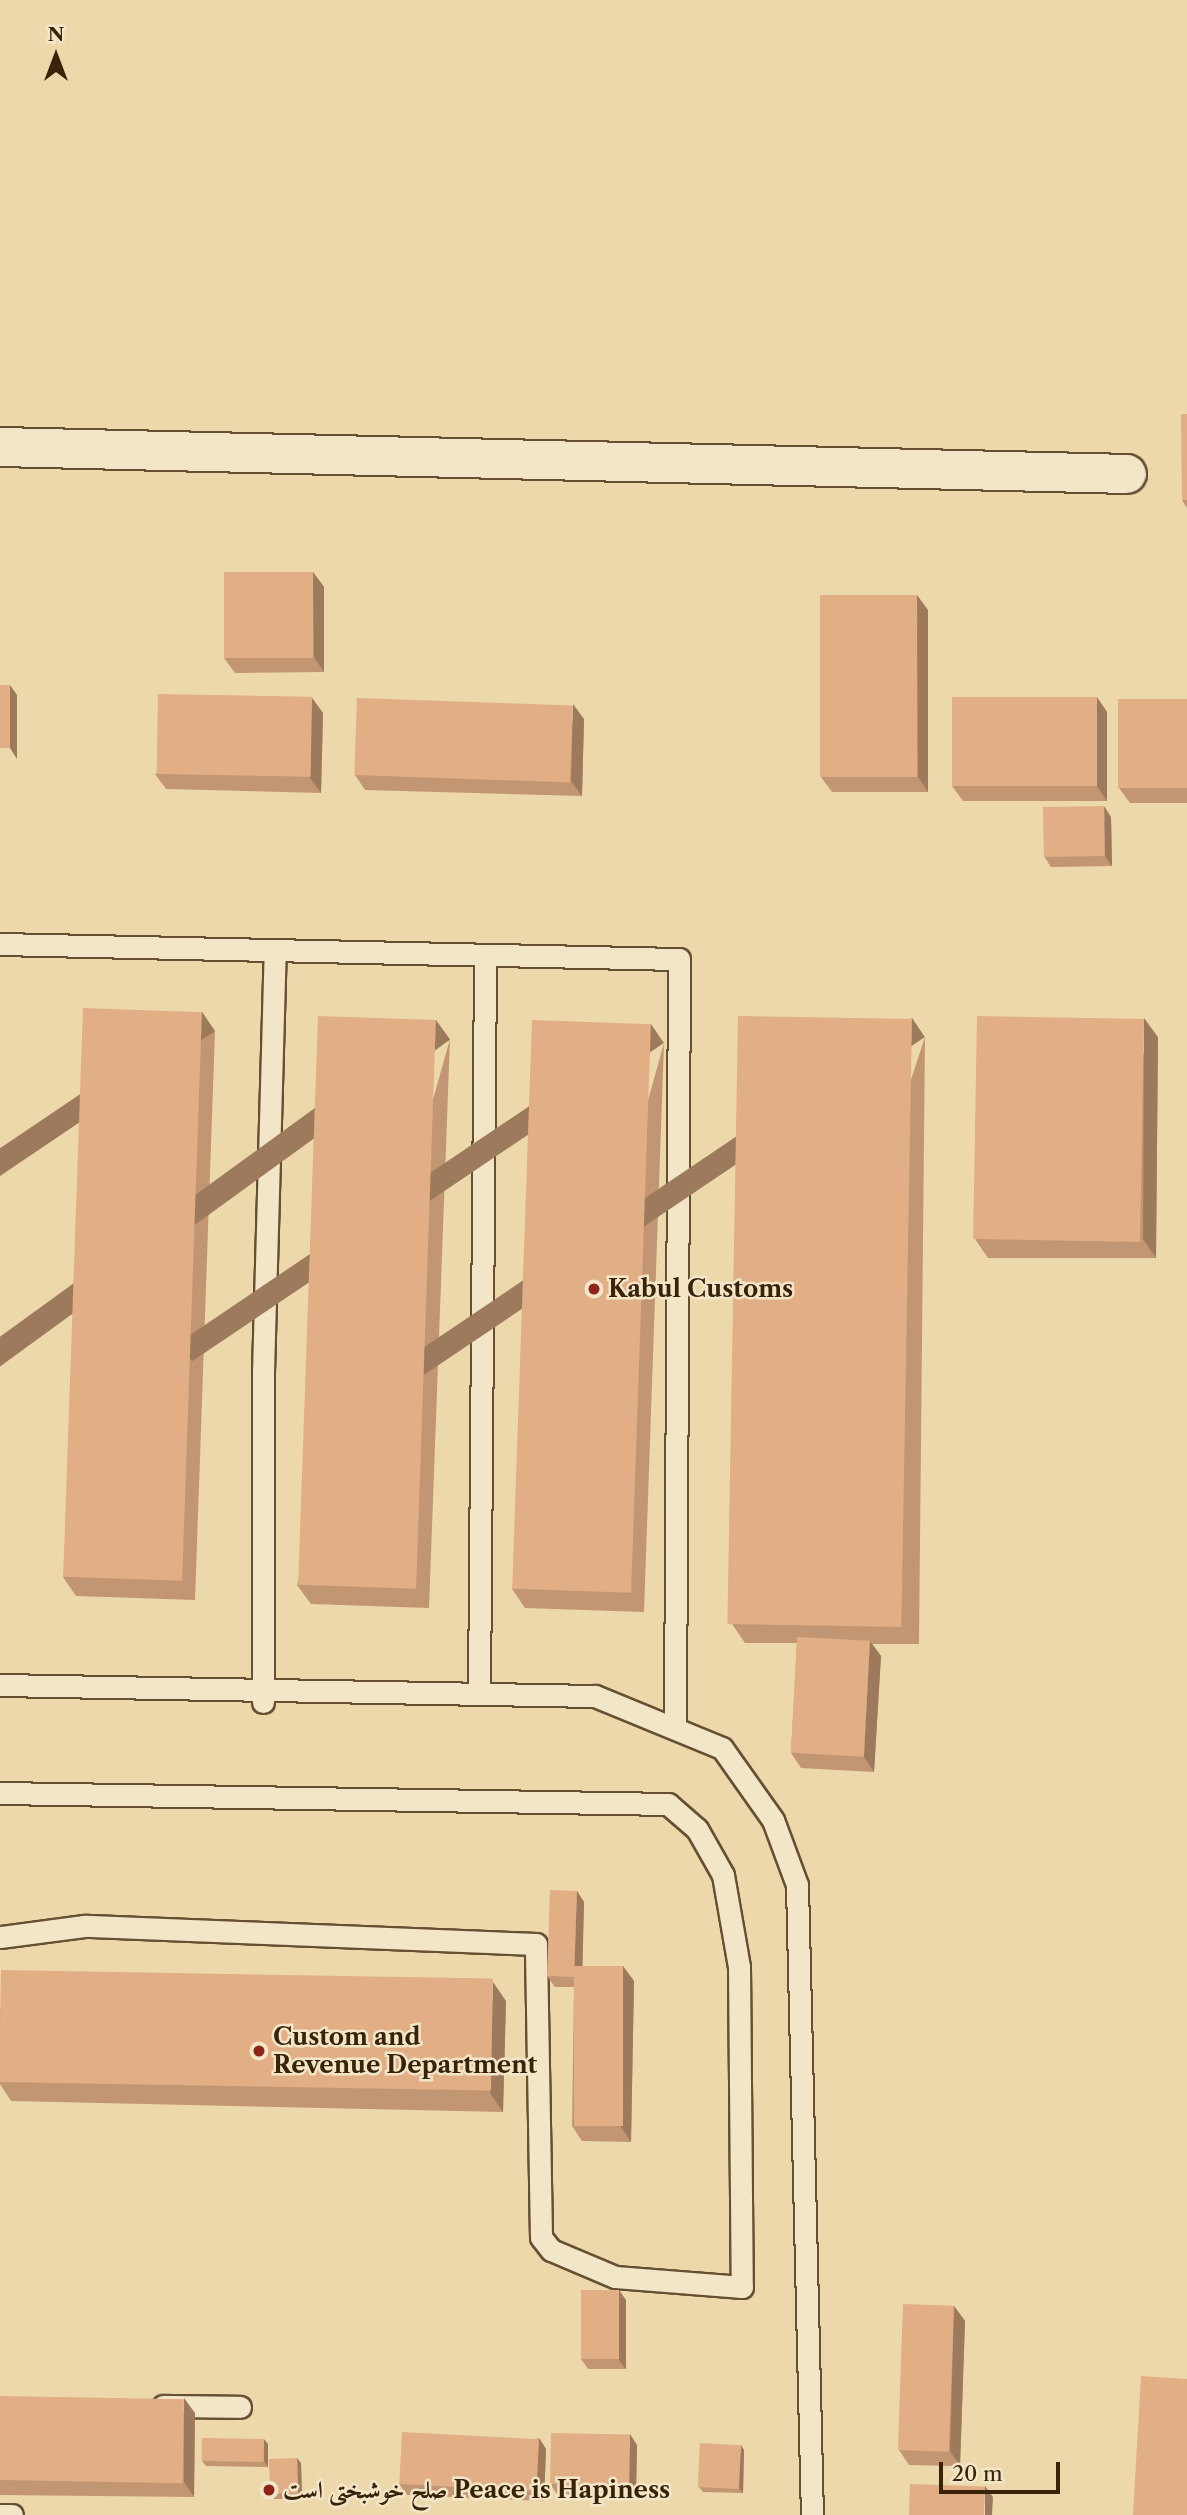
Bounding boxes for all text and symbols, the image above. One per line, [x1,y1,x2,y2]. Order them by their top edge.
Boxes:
north arrow [21,21,91,91]
text: N [48,23,64,46]
place label: Kabul Customs [608,1275,793,1303]
marker: Kabul Customs [586,1281,602,1297]
place label: Custom and Revenue Department [273,2023,537,2079]
marker: Custom and Revenue Department [251,2043,267,2059]
scale bar [942,2448,1063,2492]
text: 20 m [952,2461,1003,2486]
place label: صلح خوشبختی است Peace is Hapiness [283,2476,670,2504]
marker: صلح خوشبختی است Peace is Hapiness [261,2482,277,2498]

